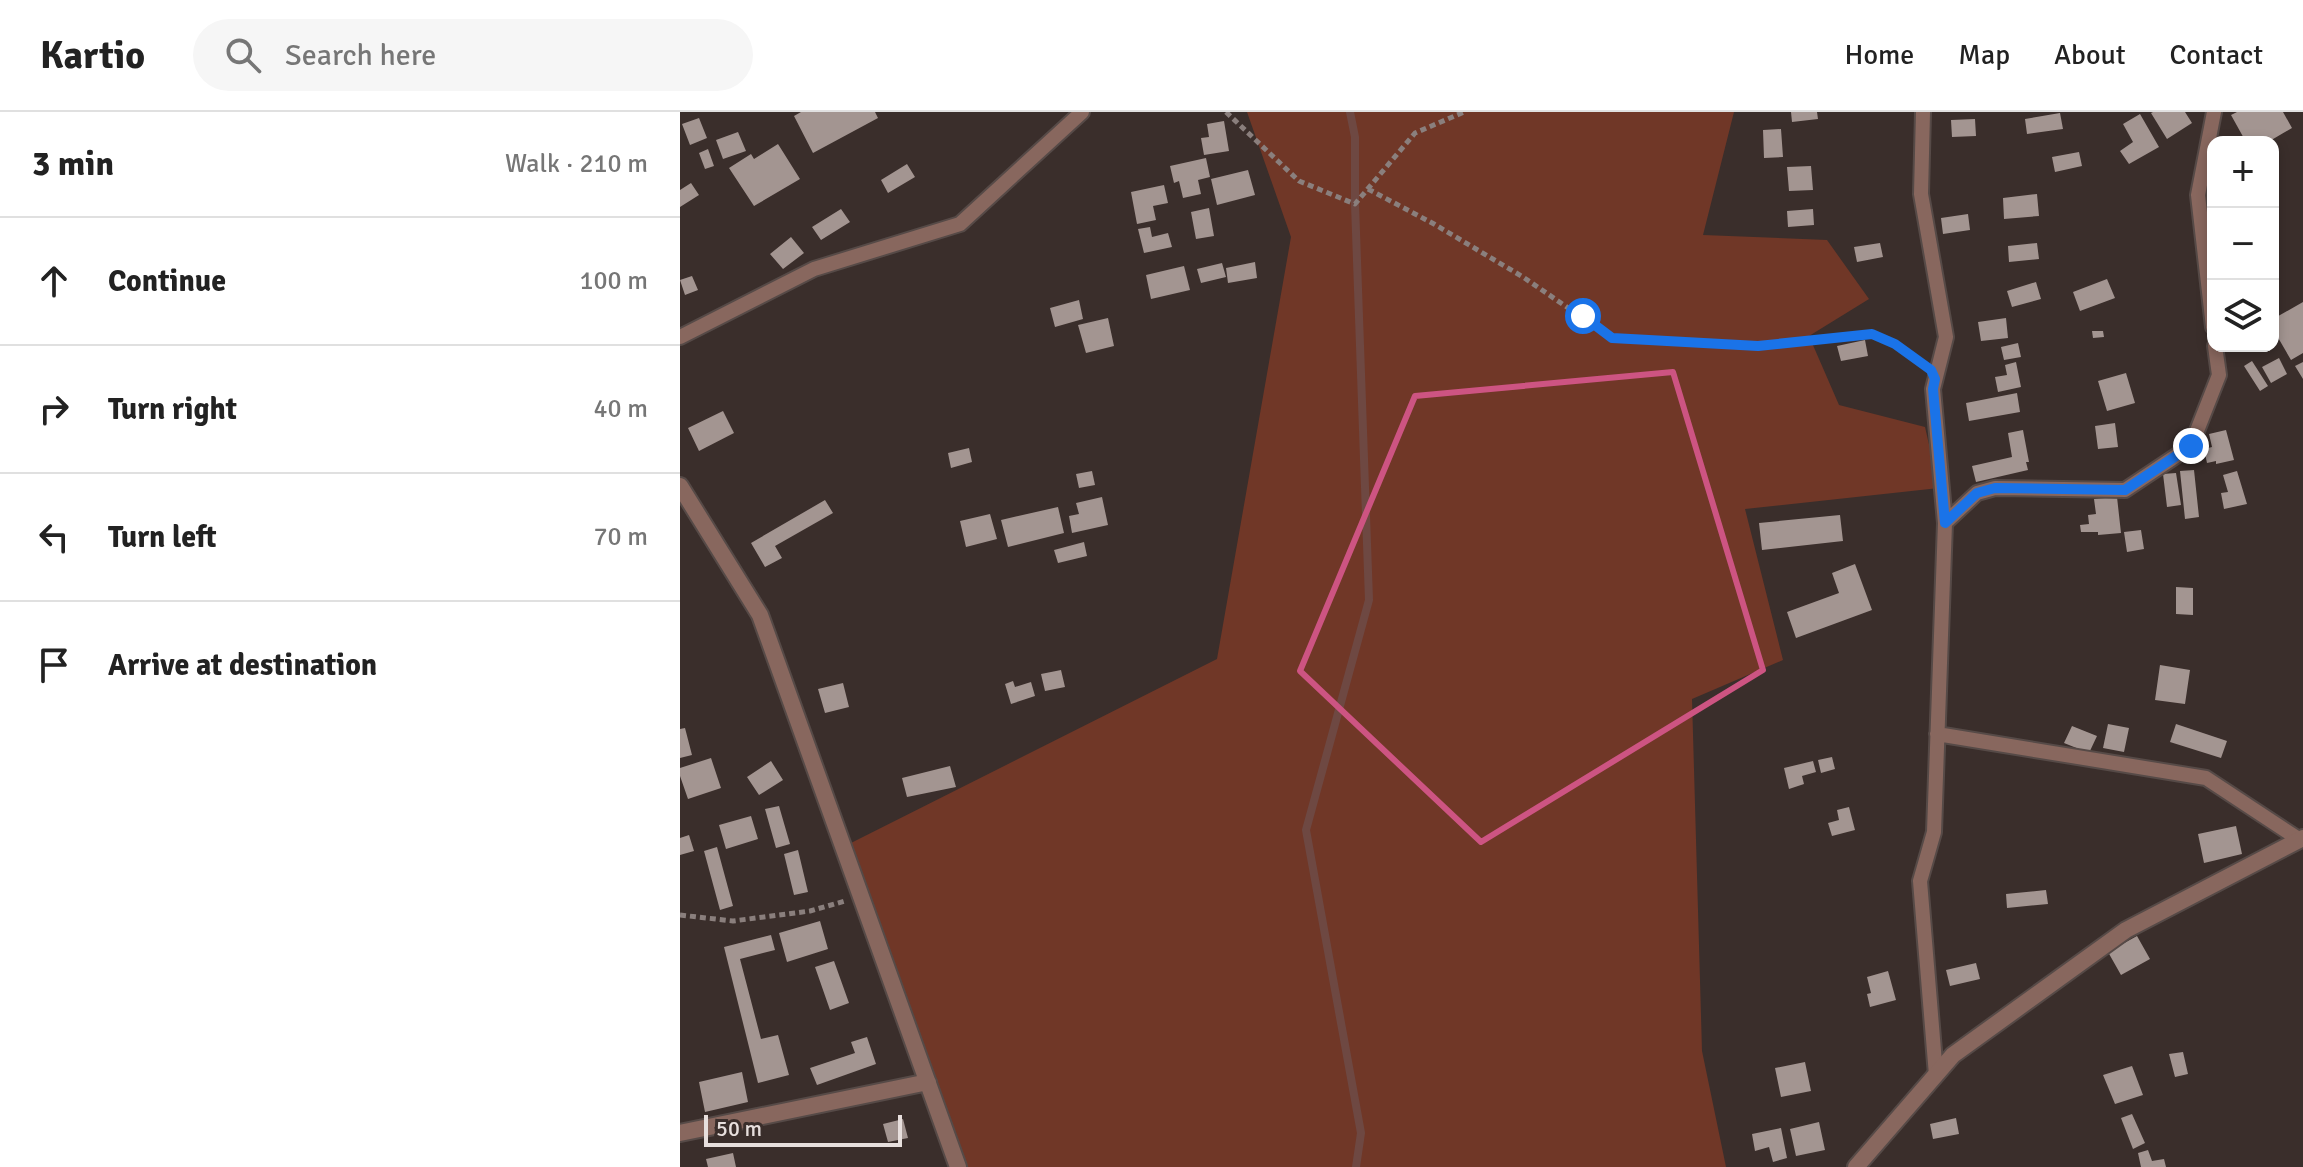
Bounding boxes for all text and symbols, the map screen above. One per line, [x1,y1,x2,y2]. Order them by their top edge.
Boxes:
search box [193,19,753,91]
text: Kartio [40,32,145,79]
icon: search [221,33,265,77]
text: Search here [285,37,436,74]
text: Home [1845,38,1914,72]
text: Map [1958,38,2010,72]
text: About [2054,38,2126,72]
text: Contact [2170,38,2263,72]
map controls [2207,136,2279,352]
button: + [2207,136,2279,208]
text: 3 min [32,143,114,185]
text: Walk · 210 m [505,148,648,180]
button: − [2207,208,2279,280]
icon: ahead [32,259,76,303]
text: Continue [108,263,226,300]
text: 100 m [579,265,648,297]
button: layers [2207,280,2279,352]
route start [1565,298,1601,334]
icon: right [32,387,76,431]
text: Turn right [108,391,237,428]
text: 40 m [593,393,648,425]
route end [2173,428,2209,464]
icon: left [32,515,76,559]
text: Turn left [108,519,217,556]
text: 70 m [593,521,648,553]
icon: arrive [32,643,76,687]
text: Arrive at destination [108,647,377,684]
scale bar [704,1111,902,1147]
text: 50 m [716,1115,762,1142]

